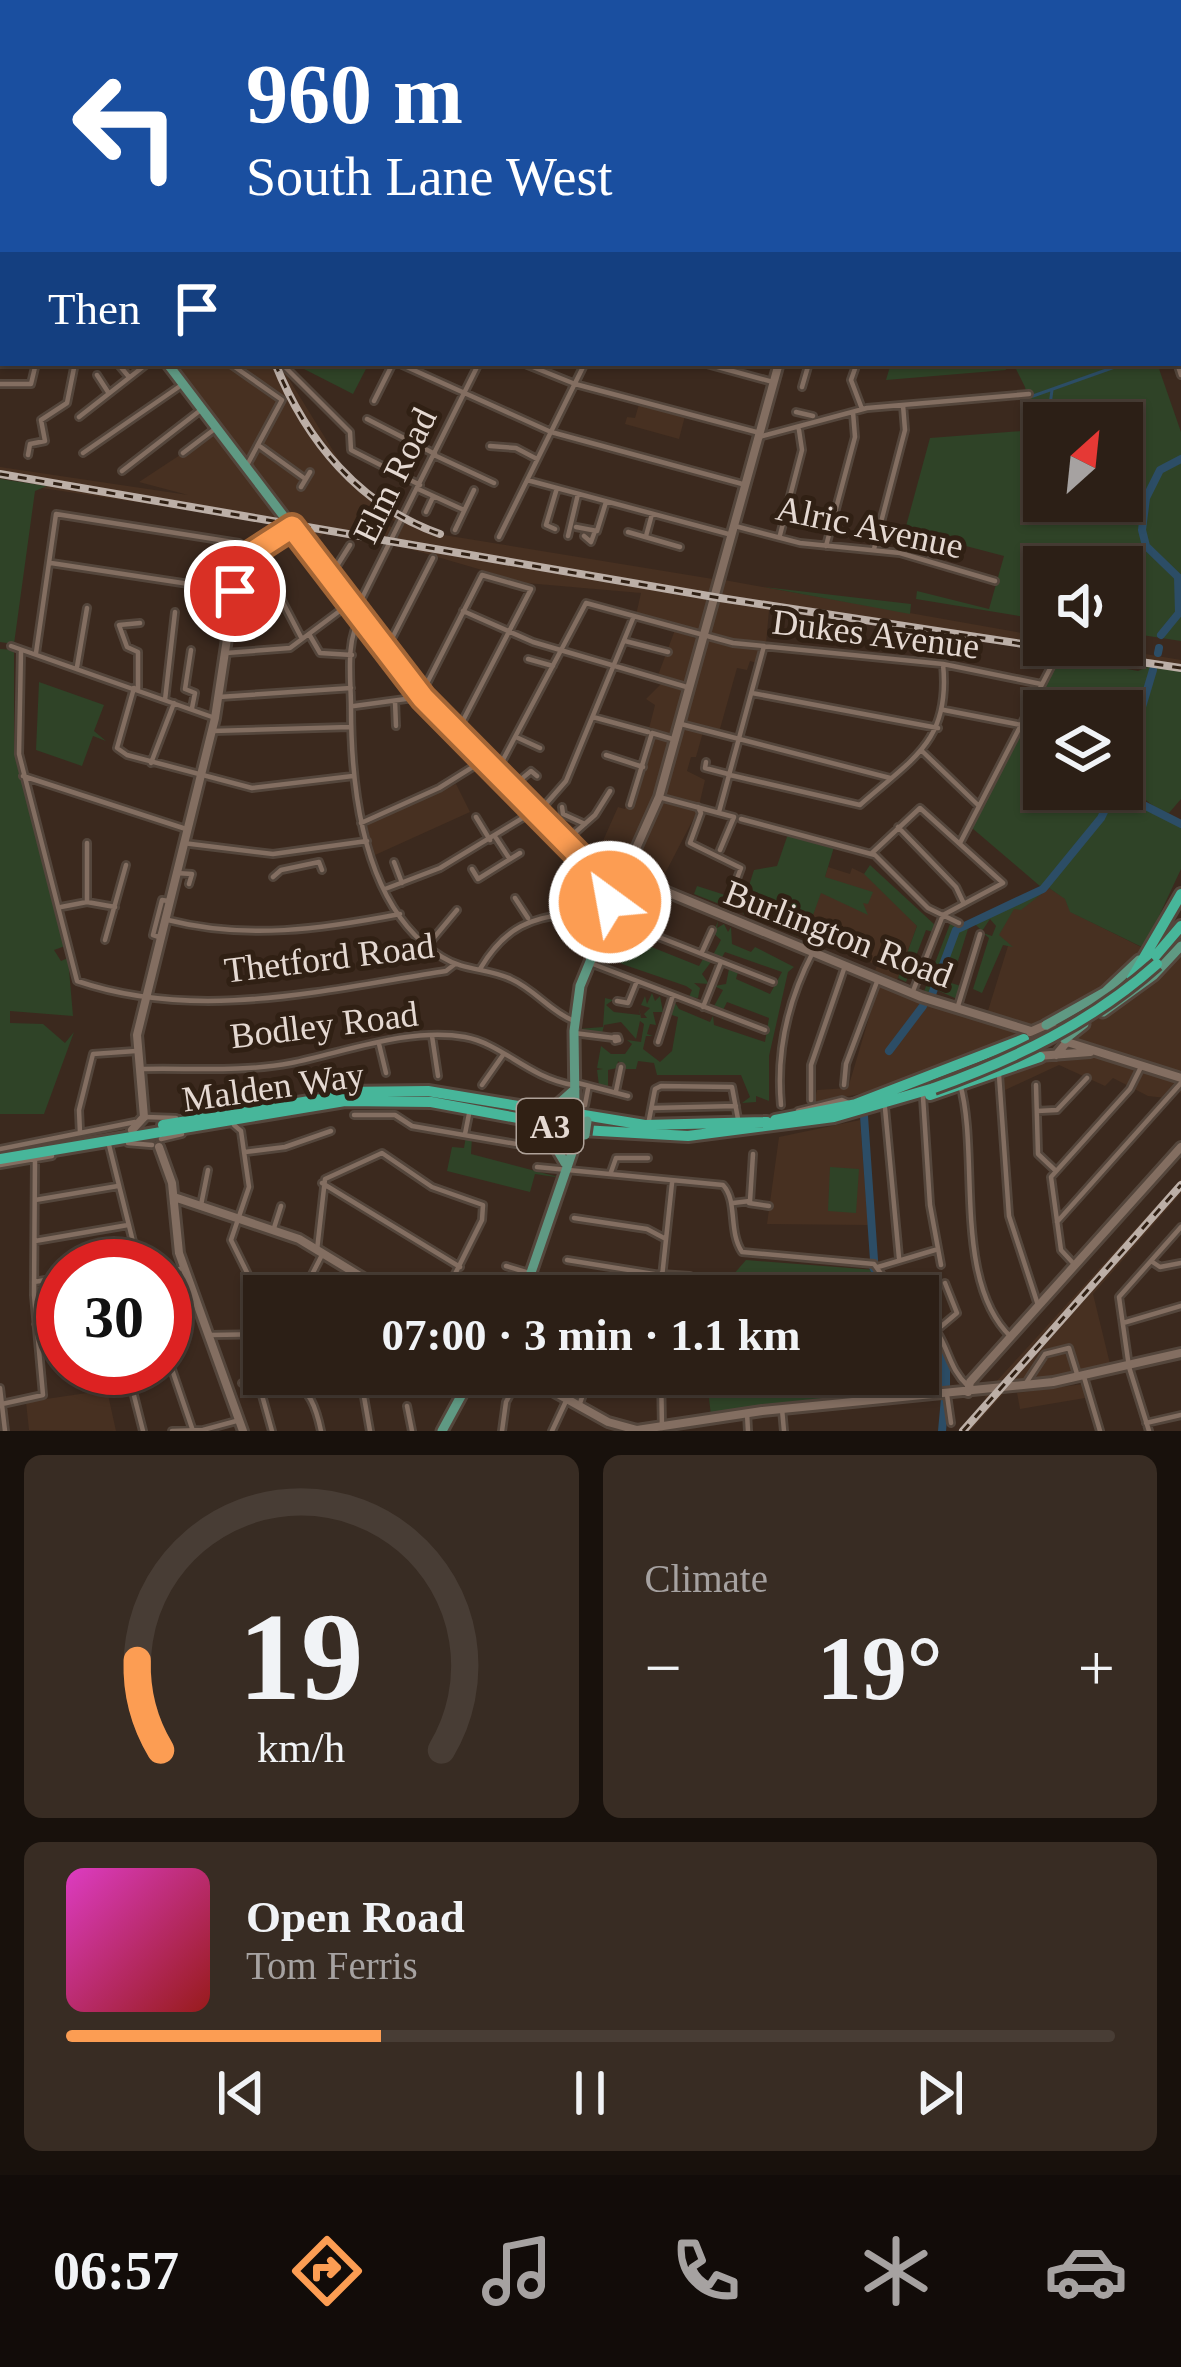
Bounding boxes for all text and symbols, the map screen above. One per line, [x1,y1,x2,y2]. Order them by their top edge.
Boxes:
icon: left [48,48,204,204]
text: 960 m [246,48,463,141]
text: South Lane West [246,147,613,207]
icon: arrive [164,276,230,342]
text: Then [48,284,140,334]
street label: Elm Road [345,402,445,549]
north arrow [1023,402,1143,522]
map controls [1023,402,1143,810]
street label: Alric Avenue [773,488,967,566]
pin [184,540,286,642]
button: sound [1023,546,1143,666]
icon: arrive [202,558,268,624]
street label: Dukes Avenue [770,601,982,667]
button: layers [1023,690,1143,810]
position arrow [547,839,673,965]
street label: Burlington Road [719,872,958,996]
street label: Thetford Road [222,925,436,991]
street label: Bodley Road [228,994,420,1056]
street label: Malden Way [180,1054,367,1120]
road number: A3 [517,1099,583,1153]
speed limit sign: 30 [36,1239,192,1395]
text: 07:00 · 3 min · 1.1 km [382,1310,800,1360]
text: Climate [645,1557,768,1600]
text: 19 [239,1588,364,1726]
text: 19° [817,1619,943,1718]
text: − [645,1631,682,1704]
text: + [1078,1631,1115,1704]
text: km/h [257,1723,345,1770]
text: Open Road [246,1892,465,1942]
text: Tom Ferris [246,1944,418,1987]
icon: previous [208,2060,274,2126]
icon: pause [557,2060,623,2126]
icon: next [907,2060,973,2126]
icon: directions [285,2229,369,2313]
icon: music [475,2229,559,2313]
icon: phone [664,2229,748,2313]
icon: climate [854,2229,938,2313]
icon: car [1044,2229,1128,2313]
text: 06:57 [53,2241,179,2301]

